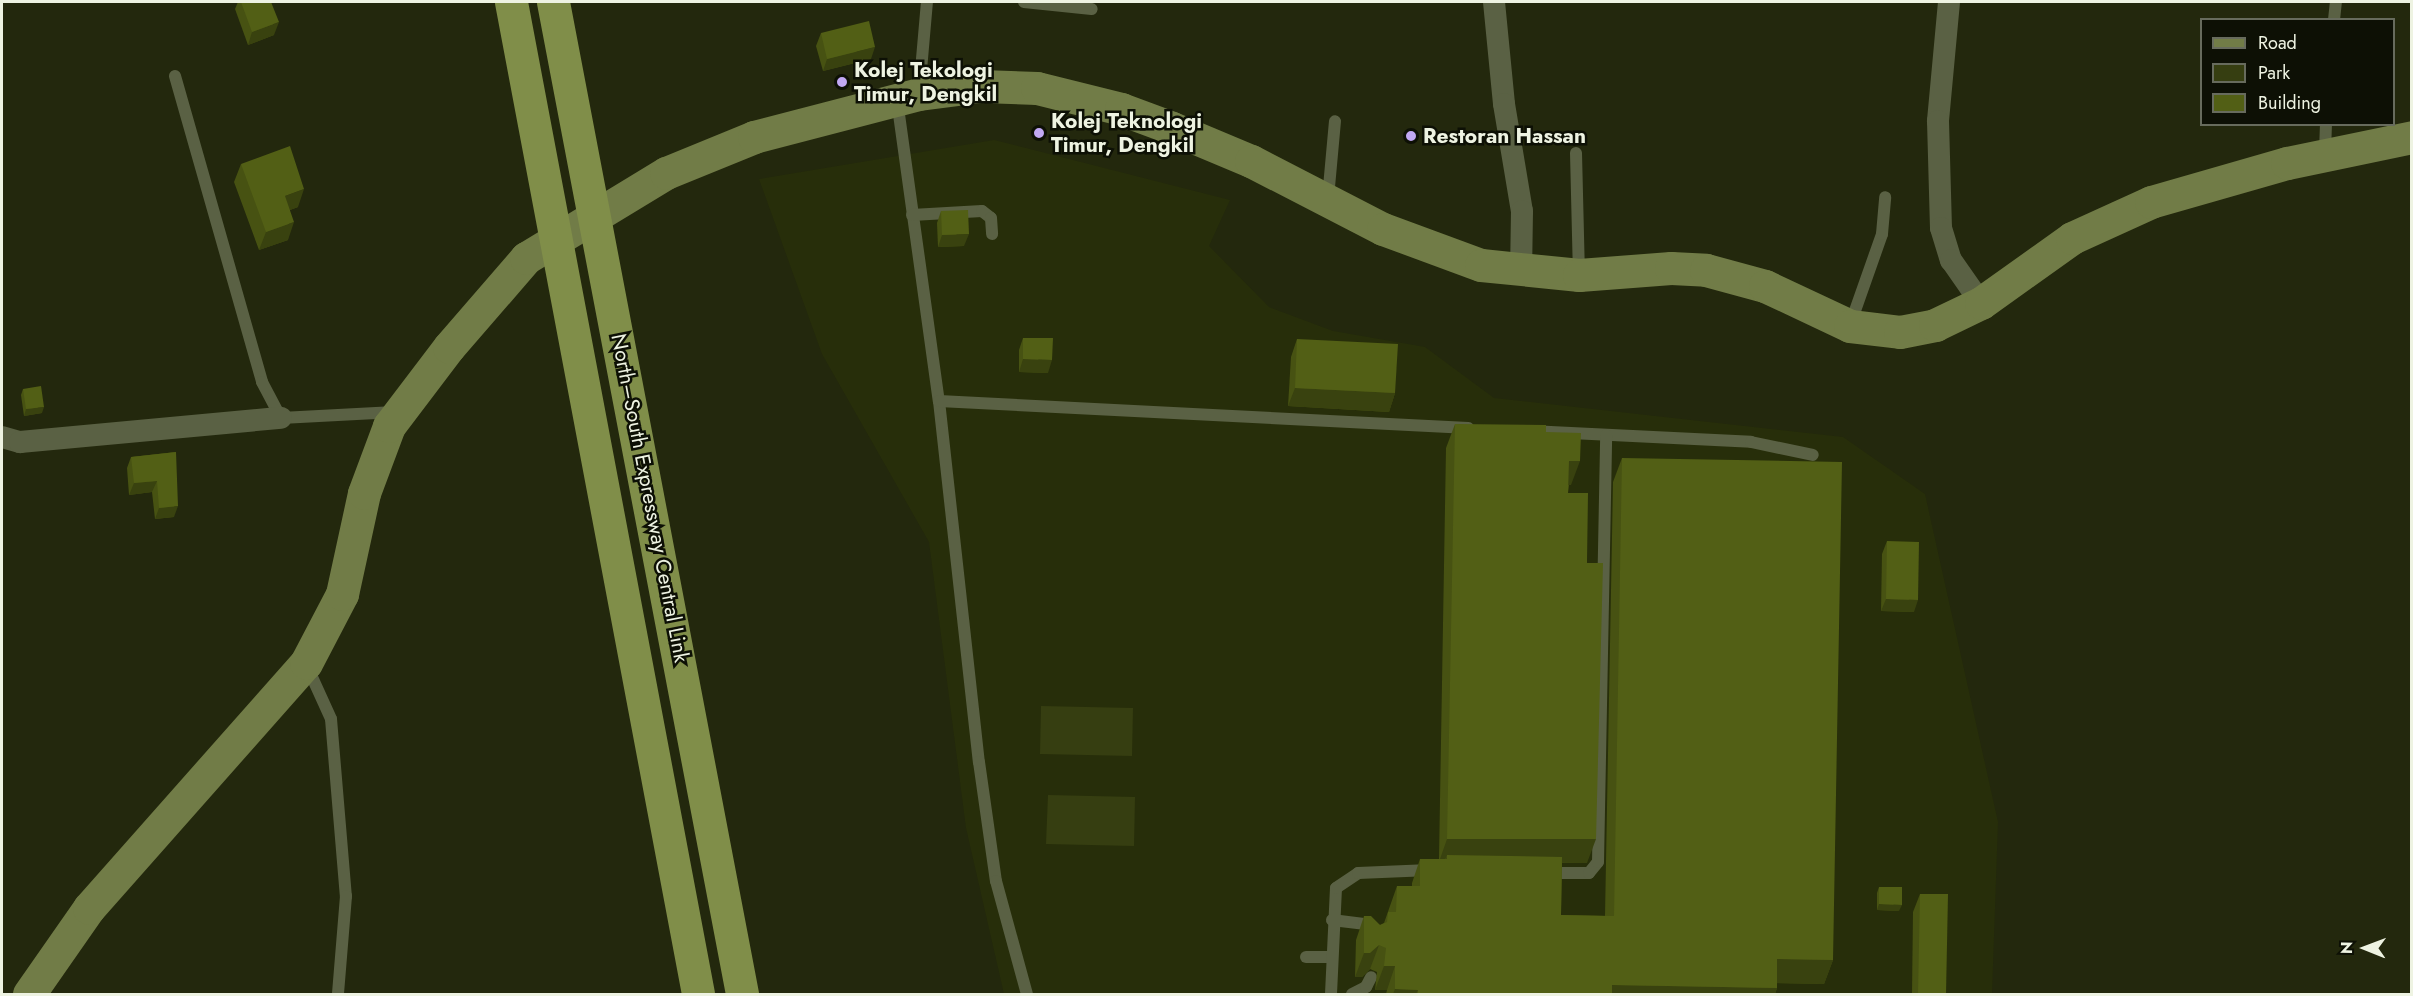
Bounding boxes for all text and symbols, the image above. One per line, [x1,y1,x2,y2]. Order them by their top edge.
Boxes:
legend [2200,18,2395,126]
text: Road [2258,30,2297,56]
place label: Kolej Tekologi Timur, Dengkil [854,57,997,107]
text: Park [2258,60,2290,86]
marker: Kolej Tekologi Timur, Dengkil [835,75,849,89]
text: Building [2258,90,2321,116]
place label: Kolej Teknologi Timur, Dengkil [1051,108,1202,158]
place label: Restoran Hassan [1423,123,1586,149]
marker: Kolej Teknologi Timur, Dengkil [1032,126,1046,140]
marker: Restoran Hassan [1404,129,1418,143]
street label: North–South Expressway Central Link [606,331,694,665]
north arrow [2335,918,2395,978]
text: N [2335,941,2358,954]

